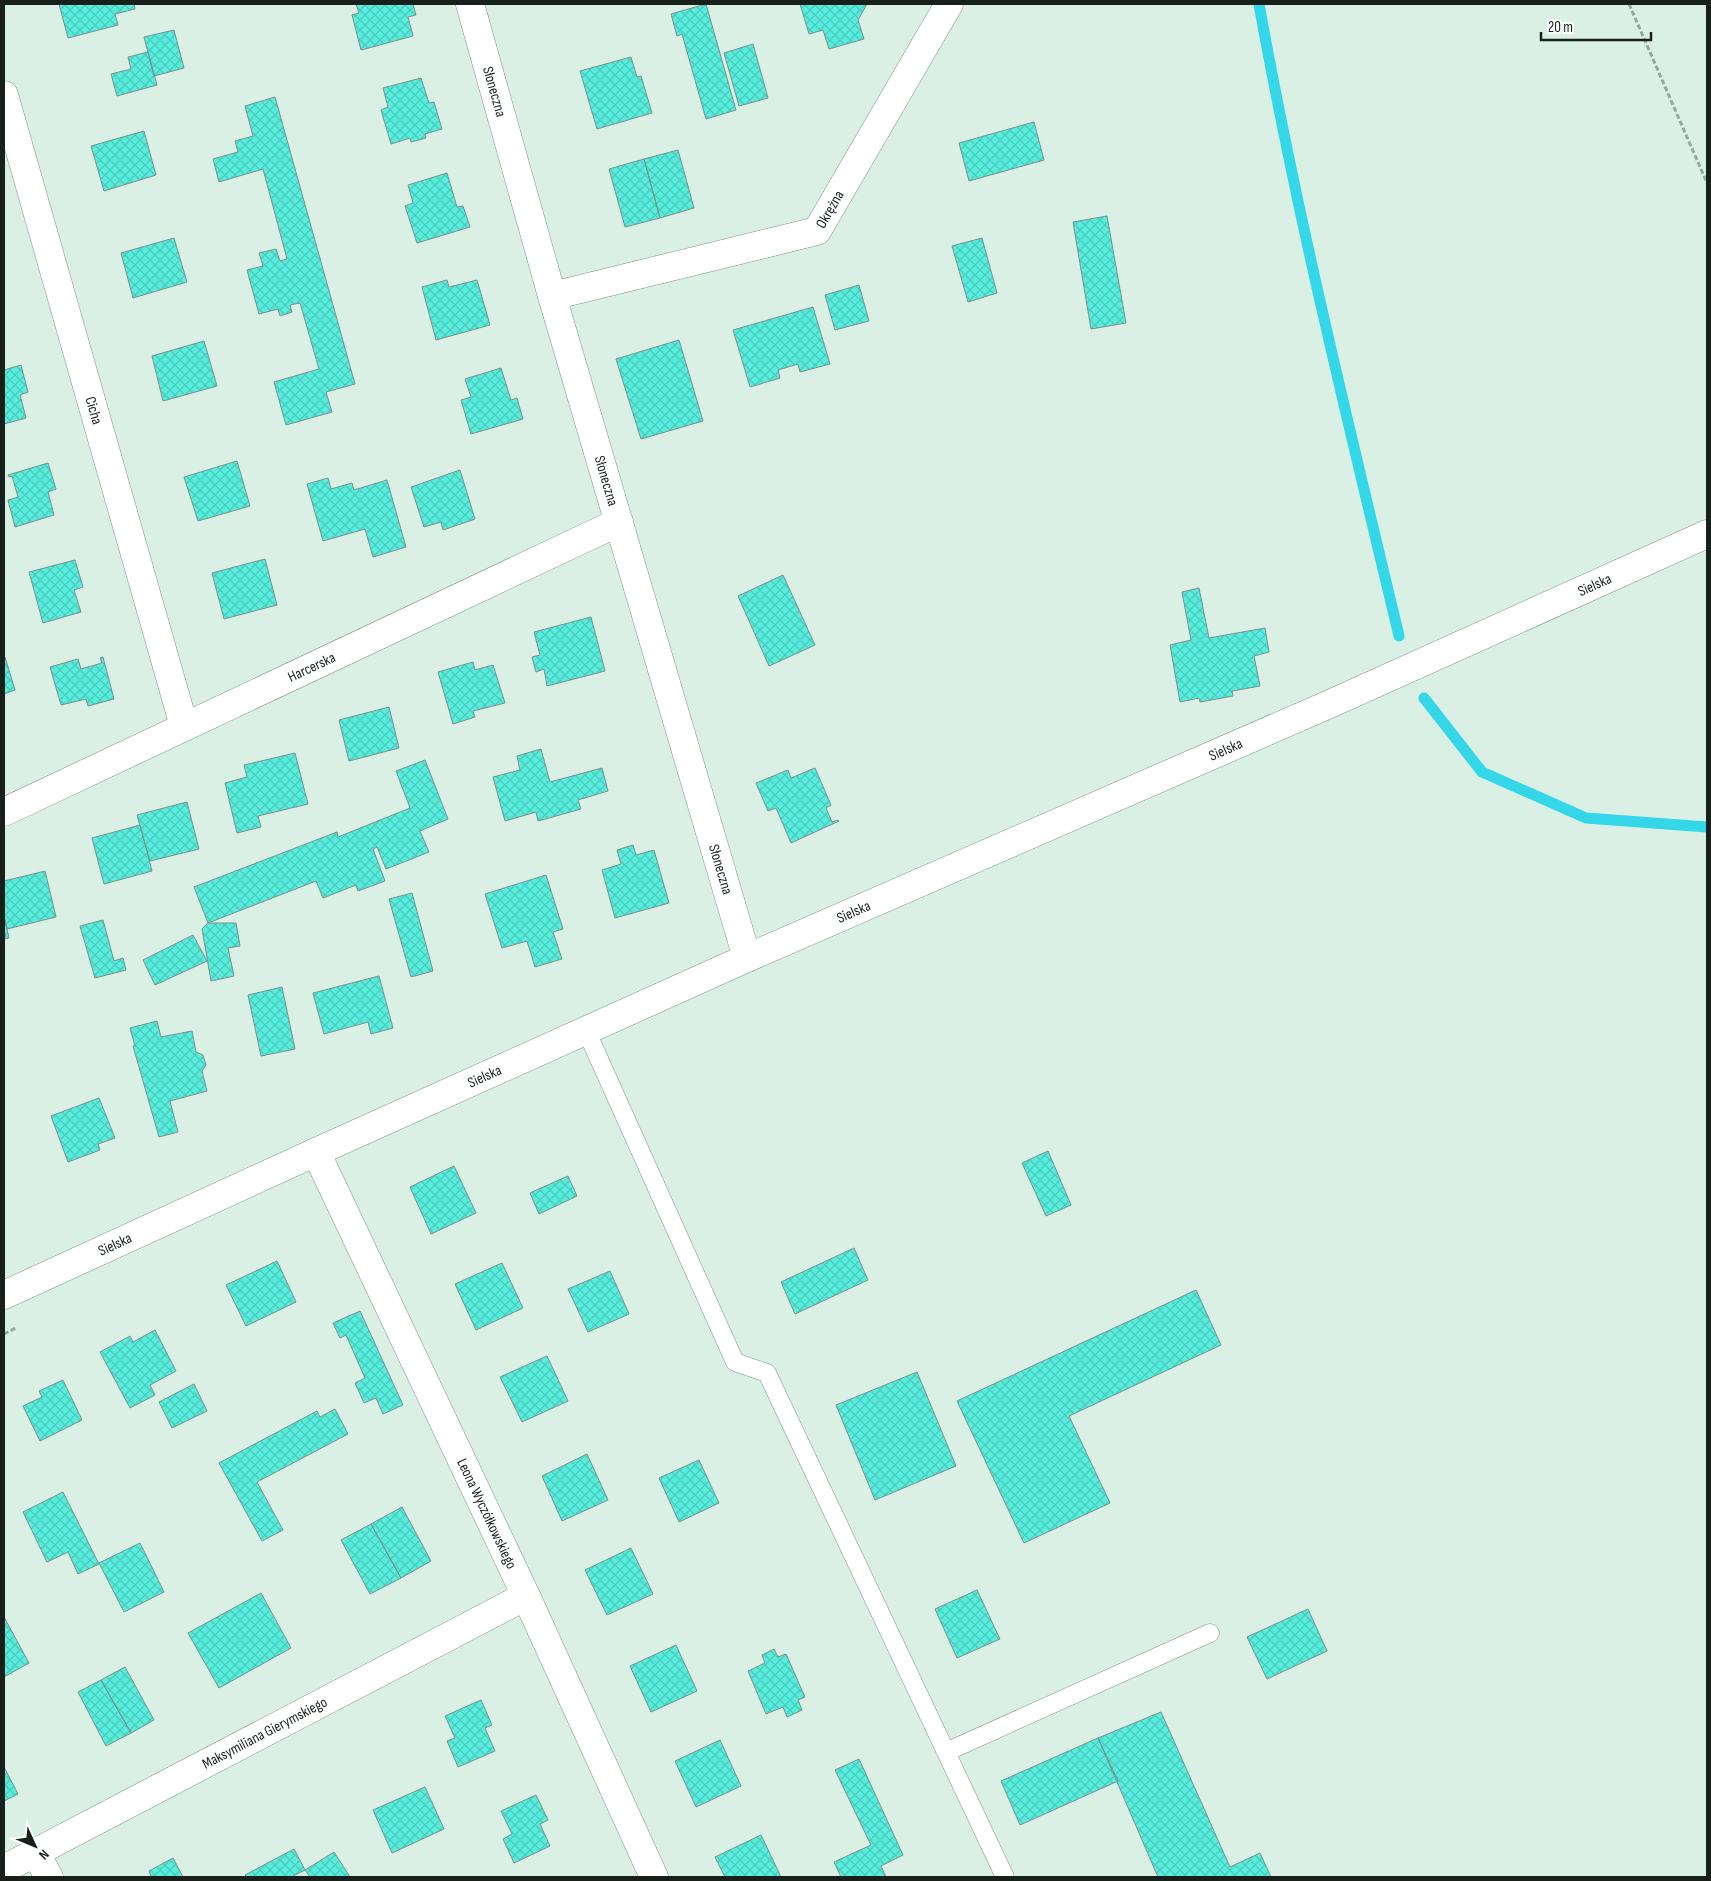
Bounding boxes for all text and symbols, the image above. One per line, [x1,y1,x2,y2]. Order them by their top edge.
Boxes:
scale bar [1541,10,1651,42]
text: 20 m [1548,18,1573,37]
street label: Słoneczna [479,64,511,119]
street label: Okrężna [811,187,848,232]
street label: Cicha [81,394,107,427]
street label: Słoneczna [590,454,623,508]
street label: Sielska [1575,569,1615,601]
street label: Harcerska [285,648,339,686]
street label: Sielska [1206,734,1246,765]
street label: Słoneczna [705,842,737,897]
street label: Sielska [834,896,873,927]
street label: Sielska [465,1060,505,1092]
street label: Sielska [95,1228,135,1260]
street label: Leona Wyczółkowskiego [453,1455,521,1572]
street label: Maksymiliana Gierymskiego [199,1692,330,1773]
north arrow [10,1821,60,1871]
text: N [35,1846,53,1863]

